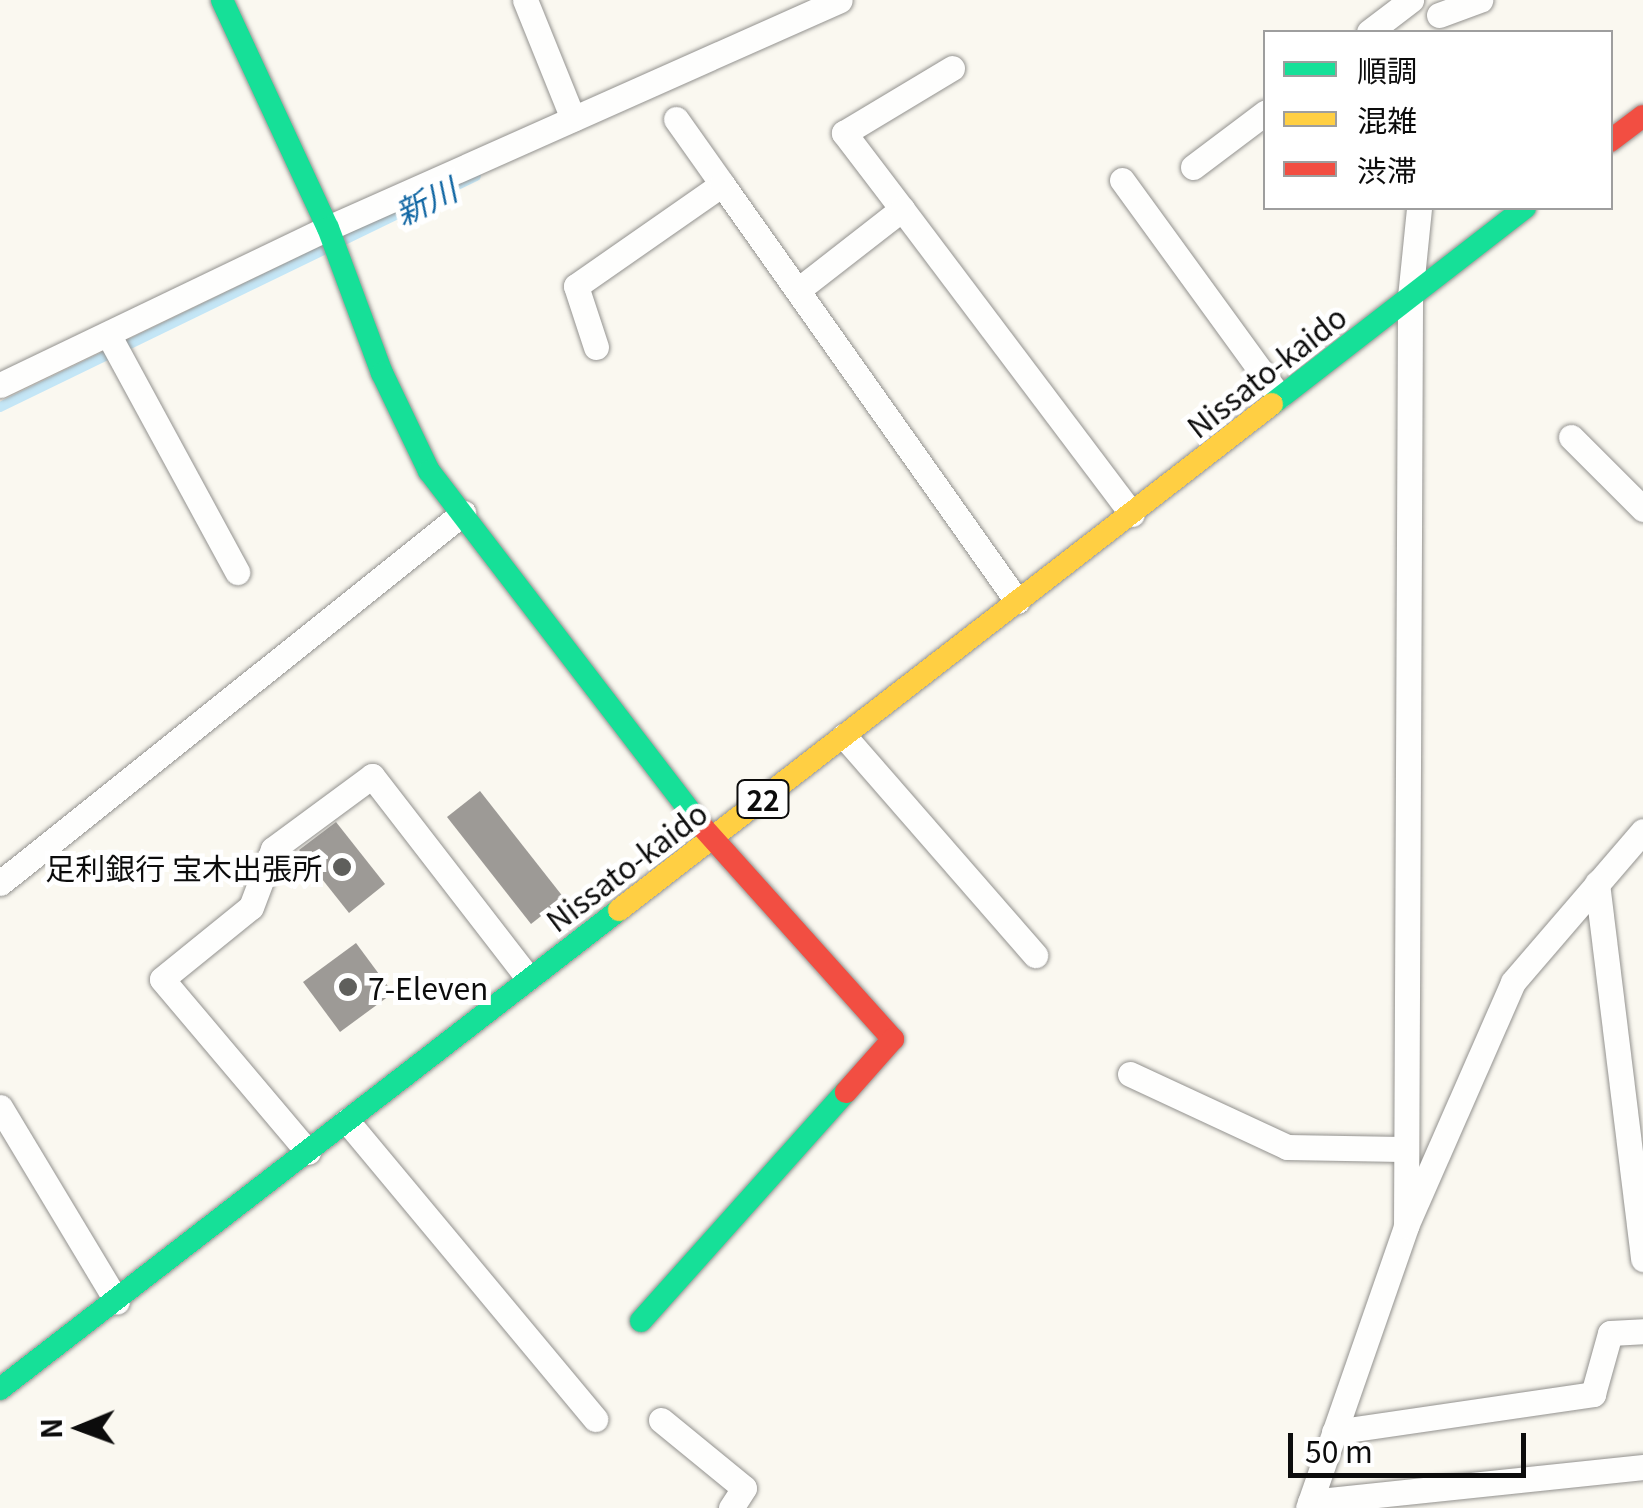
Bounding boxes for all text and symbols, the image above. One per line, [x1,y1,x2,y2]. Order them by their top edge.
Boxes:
legend [1263,30,1613,210]
text: 順調 [1357,47,1417,91]
text: 混雑 [1357,97,1417,141]
text: 渋滞 [1357,147,1417,191]
water label: 新川 [388,169,462,231]
street label: Nissato-kaido [1179,298,1353,444]
road number: 22 [736,776,790,822]
street label: Nissato-kaido [539,794,713,938]
place label: 足利銀行 宝木出張所 [45,849,322,885]
marker: 足利銀行 宝木出張所 [331,856,353,878]
place label: 7-Eleven [368,969,488,1005]
marker: 7-Eleven [337,976,359,998]
north arrow [30,1378,130,1478]
scale bar [1293,1413,1530,1475]
text: N [30,1418,70,1439]
text: 50 m [1305,1428,1373,1472]

